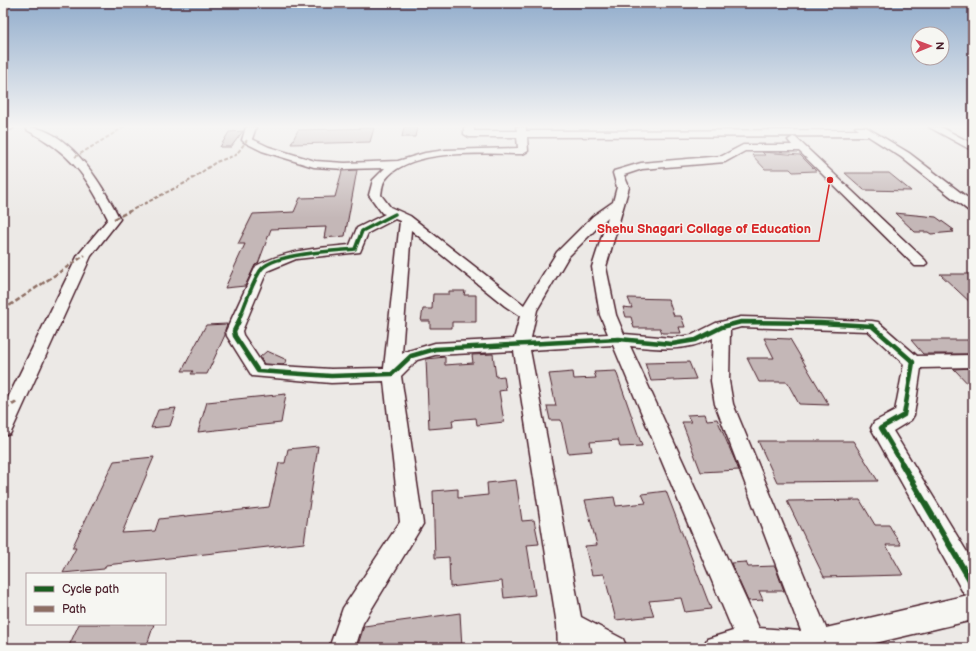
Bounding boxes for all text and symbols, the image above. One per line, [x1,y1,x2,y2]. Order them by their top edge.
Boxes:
north arrow [910,26,950,66]
text: N [933,42,946,50]
callout: Shehu Shagari Collage of Education [589,216,819,241]
text: Shehu Shagari Collage of Education [597,221,811,237]
legend [26,573,166,625]
text: Cycle path [62,582,119,597]
text: Path [62,602,87,617]

